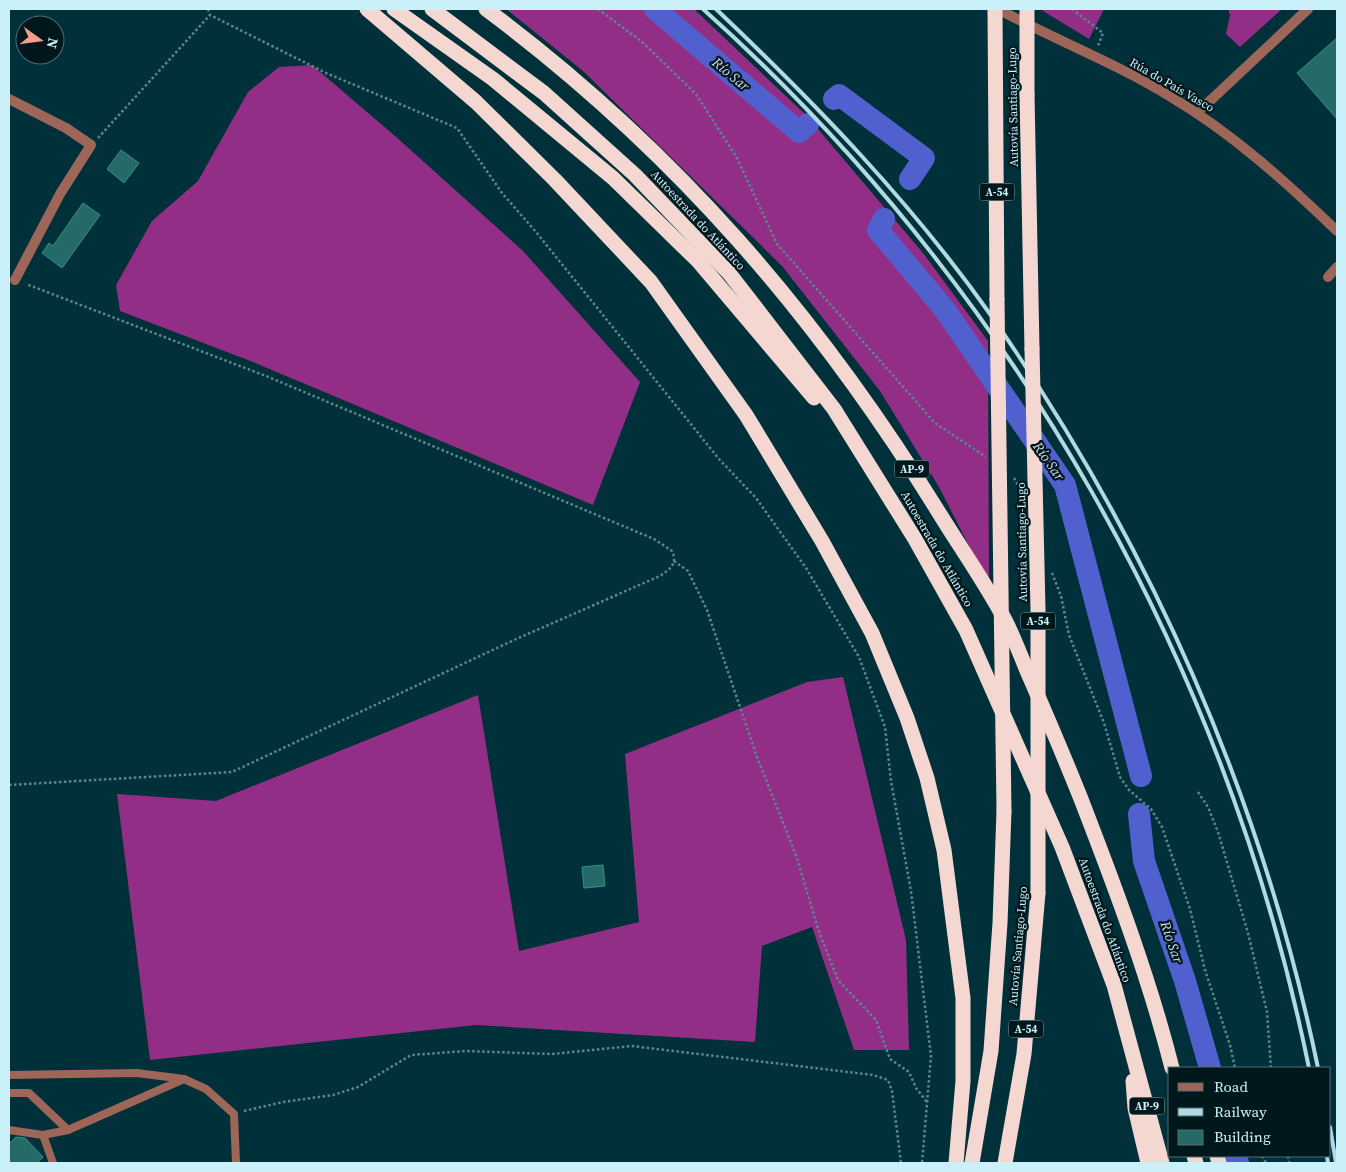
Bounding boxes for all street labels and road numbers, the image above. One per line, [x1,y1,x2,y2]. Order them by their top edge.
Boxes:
street label: Autovía Santiago-Lugo [1004,47,1022,167]
street label: Rúa do País Vasco [1127,54,1218,116]
street label: Autoestrada do Atlántico [647,166,749,274]
road number: A-54 [980,183,1014,200]
road number: AP-9 [894,460,930,478]
street label: Autovía Santiago-Lugo [1013,482,1031,602]
street label: Autoestrada do Atlántico [897,488,977,610]
road number: A-54 [1020,612,1056,630]
street label: Autoestrada do Atlántico [1075,855,1135,985]
street label: Autovía Santiago-Lugo [1005,885,1031,1006]
road number: A-54 [1008,1021,1044,1038]
road number: AP-9 [1130,1098,1164,1114]

